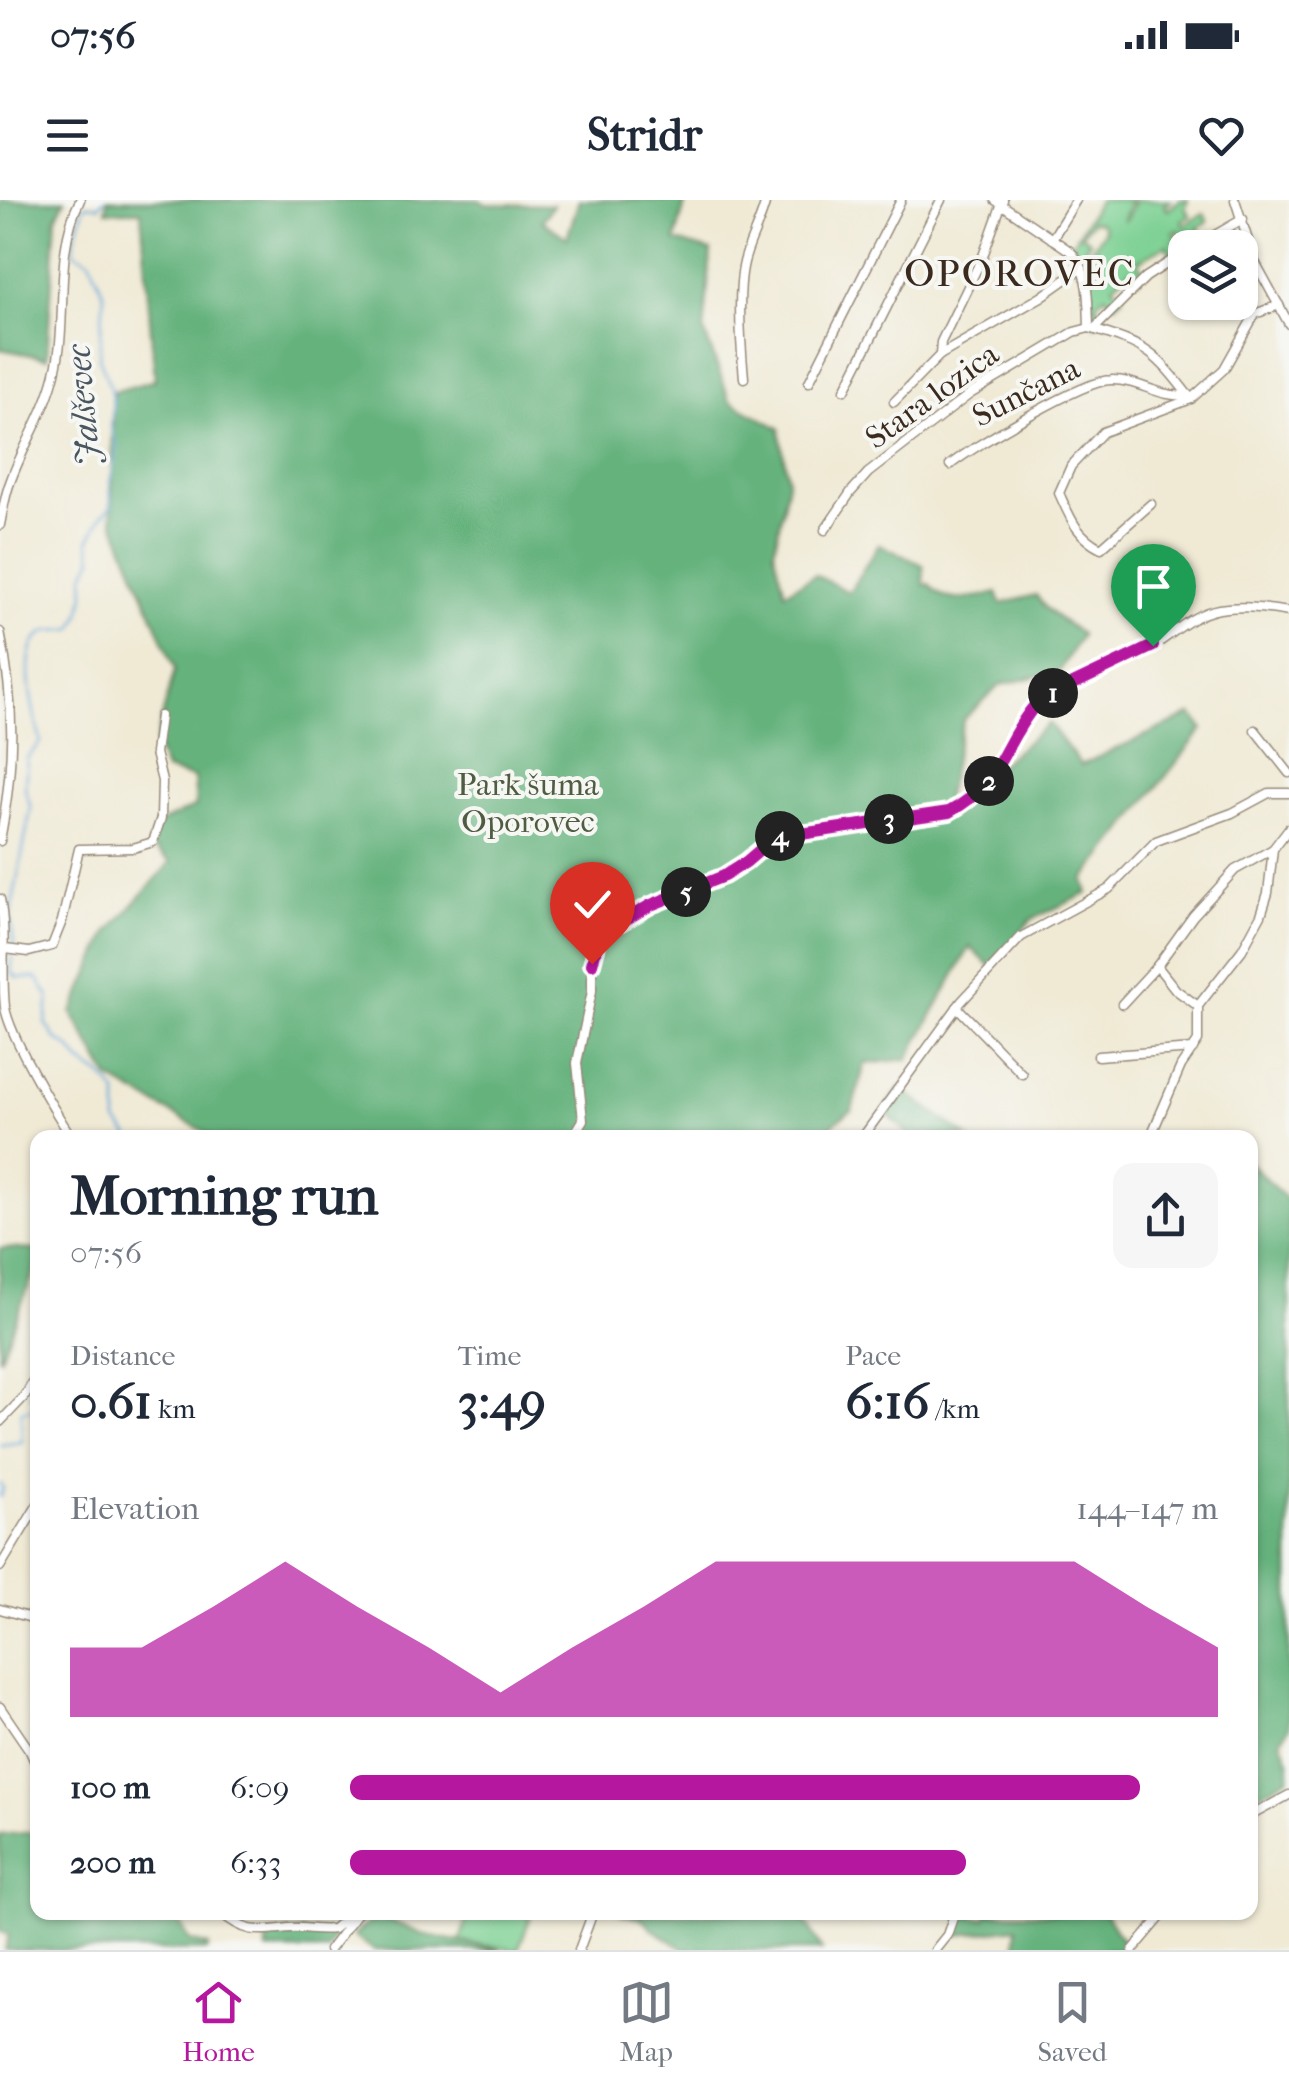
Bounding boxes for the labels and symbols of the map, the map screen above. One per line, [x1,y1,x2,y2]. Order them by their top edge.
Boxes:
district label: OPOROVEC [904,251,1136,296]
street label: Stara lozica [858,335,1007,457]
water label: Jalševec [57,342,109,467]
street label: Sunčana [966,349,1087,435]
pin [1111,544,1196,647]
pin: 1 [1028,668,1078,718]
pin: 2 [964,756,1014,806]
park label: Park šuma Oporovec [457,766,600,840]
pin: 3 [864,794,914,844]
pin: 4 [755,811,805,861]
pin [550,862,635,965]
pin: 5 [661,867,711,917]

